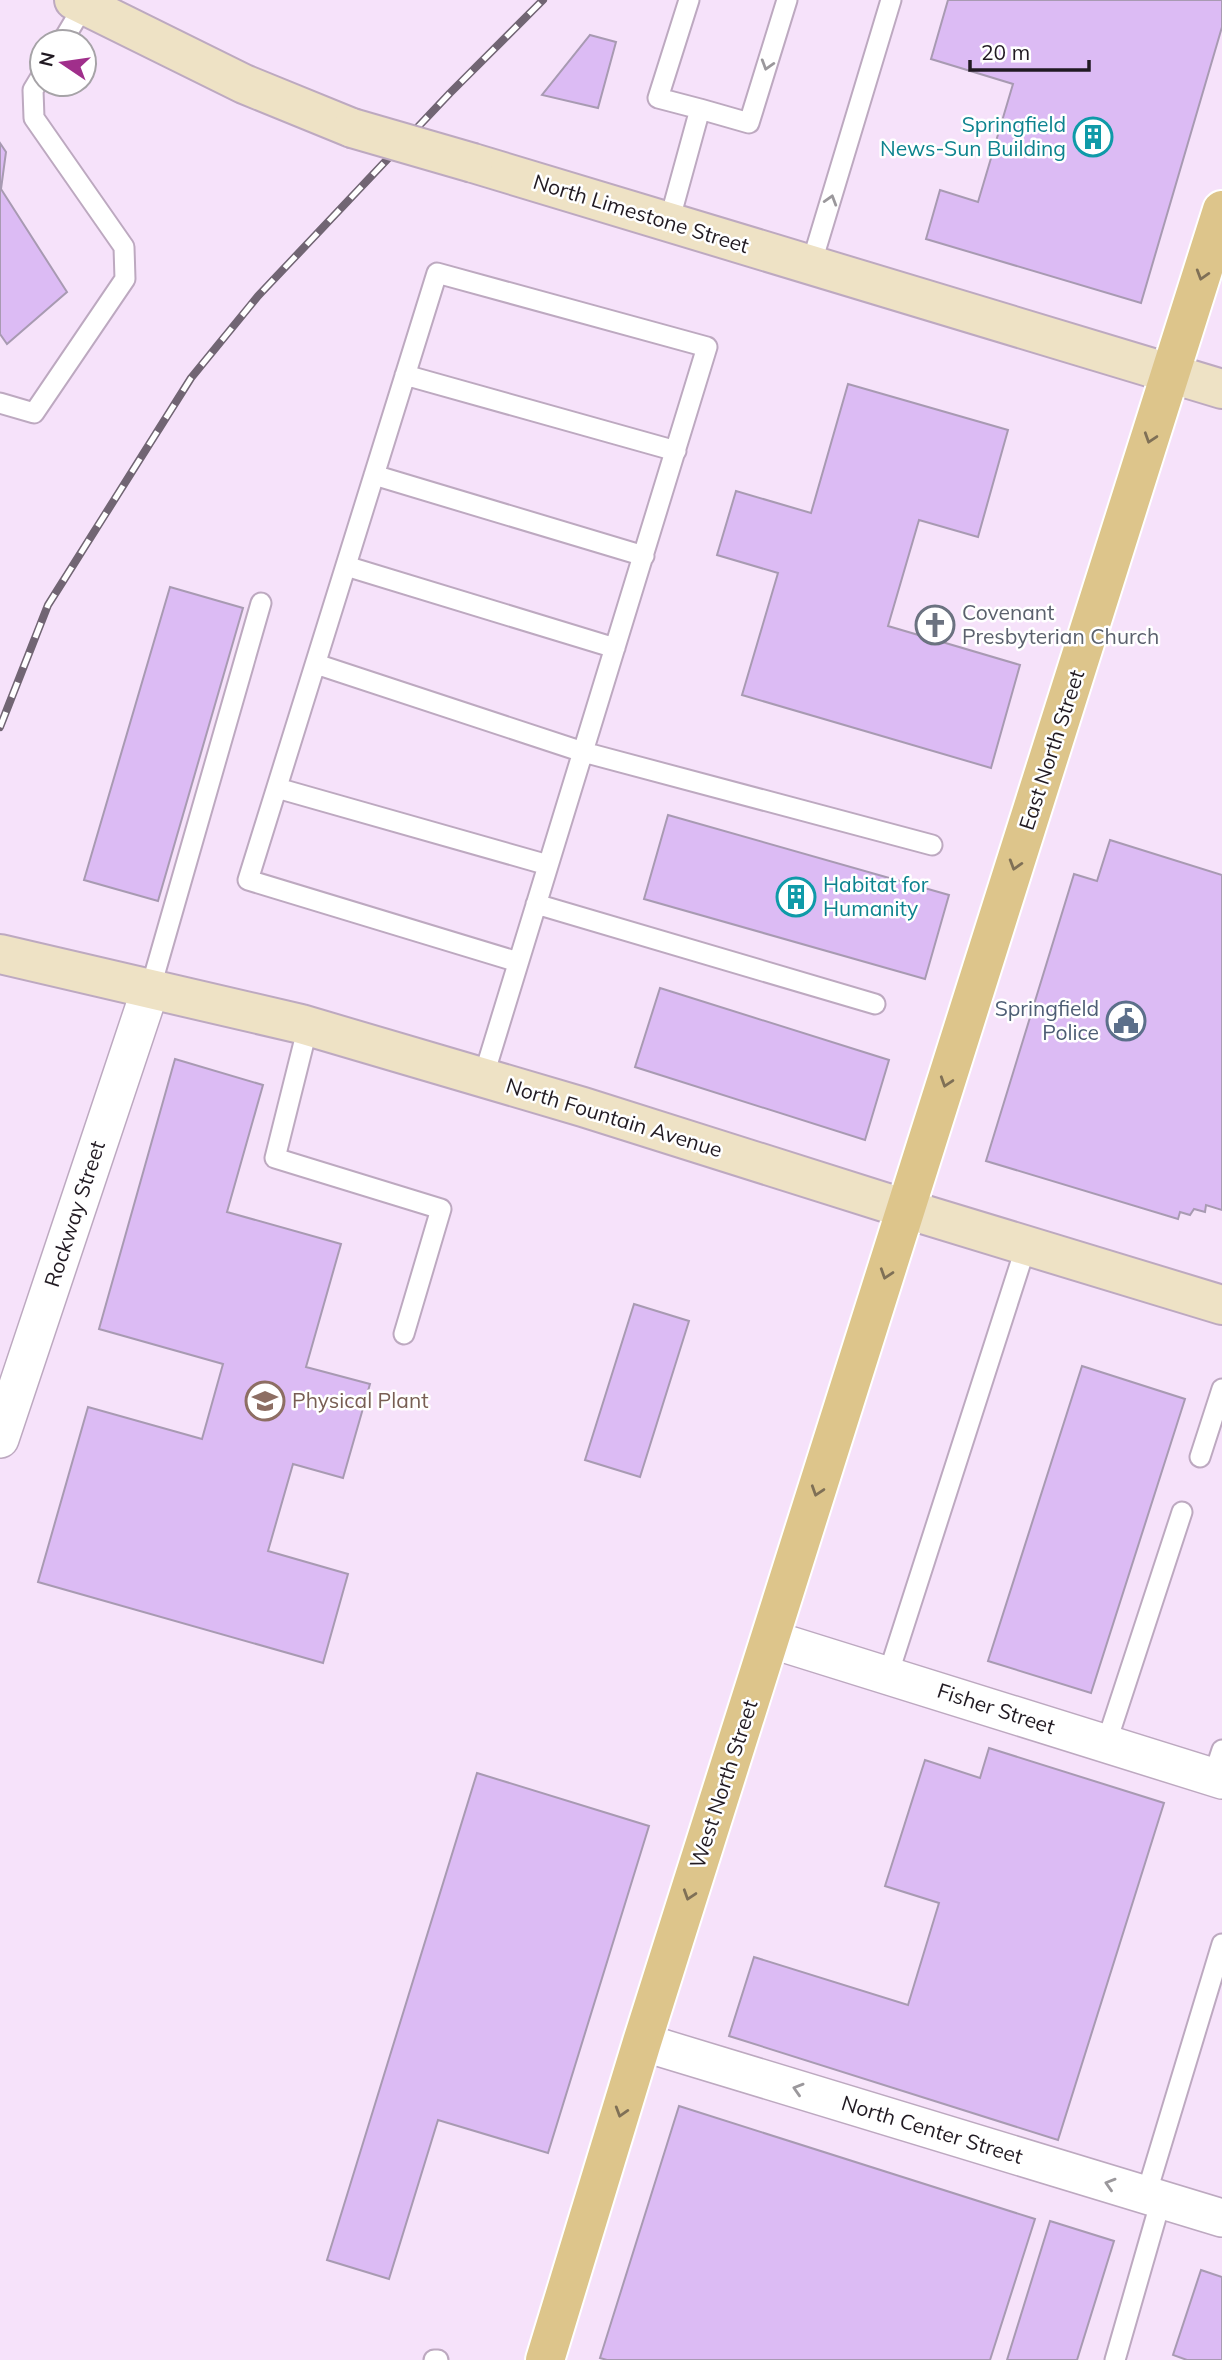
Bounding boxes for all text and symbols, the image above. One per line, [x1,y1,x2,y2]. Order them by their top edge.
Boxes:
north arrow [28,28,98,98]
scale bar [970,28,1089,72]
text: 20 m [981,39,1030,65]
text: N [33,49,60,69]
one-way arrow [760,59,775,71]
place label: Springfield News-Sun Building [880,111,1066,161]
building icon: Springfield News-Sun Building [1072,116,1114,158]
street label: North Limestone Street [530,168,752,258]
one-way arrow [822,194,837,206]
one-way arrow [1195,269,1210,281]
one-way arrow [1144,432,1159,444]
place label: Covenant Presbyterian Church [962,599,1159,649]
church icon: Covenant Presbyterian Church [914,604,956,646]
street label: East North Street [1013,666,1089,833]
one-way arrow [1009,859,1024,871]
place label: Habitat for Humanity [823,871,929,921]
building icon: Habitat for Humanity [775,876,817,918]
place label: Springfield Police [995,995,1099,1045]
public building icon: Springfield Police [1105,1000,1147,1042]
street label: North Fountain Avenue [503,1072,726,1162]
one-way arrow [940,1076,955,1088]
street label: Rockway Street [38,1137,110,1290]
one-way arrow [880,1268,894,1280]
school or university icon: Physical Plant [244,1380,286,1422]
place label: Physical Plant [292,1387,429,1413]
one-way arrow [811,1485,825,1497]
street label: Fisher Street [934,1677,1058,1739]
street label: West North Street [684,1696,763,1871]
one-way arrow [683,1888,697,1901]
one-way arrow [793,2083,805,2098]
street label: North Center Street [839,2089,1026,2169]
one-way arrow [614,2106,629,2118]
one-way arrow [1104,2178,1116,2193]

